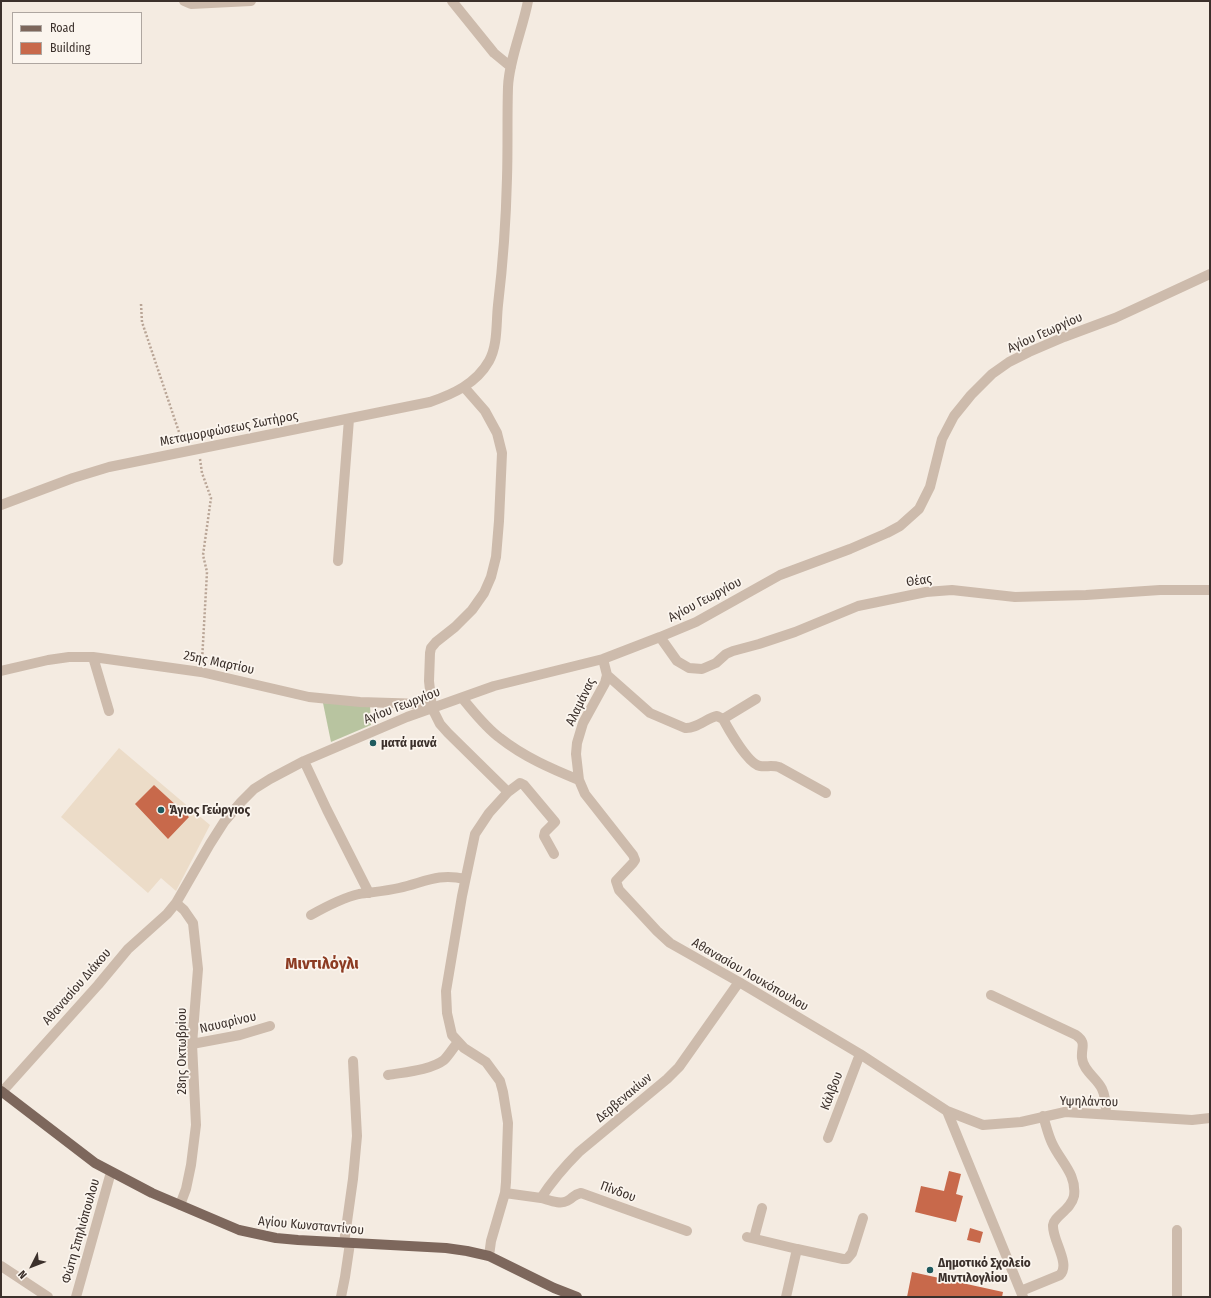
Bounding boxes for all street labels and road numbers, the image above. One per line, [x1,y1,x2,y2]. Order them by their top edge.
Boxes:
street label: Αγίου Γεωργίου [1005,309,1085,357]
street label: Μεταμορφώσεως Σωτήρος [159,408,299,450]
street label: Θέας [905,571,933,591]
street label: Αγίου Γεωργίου [666,574,744,626]
street label: 25ης Μαρτίου [182,648,256,678]
street label: Αλαμάνας [563,676,599,728]
street label: Αγίου Γεωργίου [362,684,442,728]
street label: Αθανασίου Λουκόπουλου [689,935,811,1015]
street label: Αθανασίου Διάκου [39,945,115,1029]
street label: 28ης Οκτωβρίου [174,1008,190,1094]
street label: Ναυαρίνου [198,1009,258,1037]
street label: Δερβενακίων [593,1070,655,1126]
street label: Κάλβου [818,1070,846,1112]
street label: Υψηλάντου [1060,1094,1118,1110]
street label: Φώτη Σπηλιόπουλου [59,1177,103,1285]
street label: Πίνδου [598,1178,638,1206]
street label: Αγίου Κωνσταντίνου [257,1214,365,1238]

